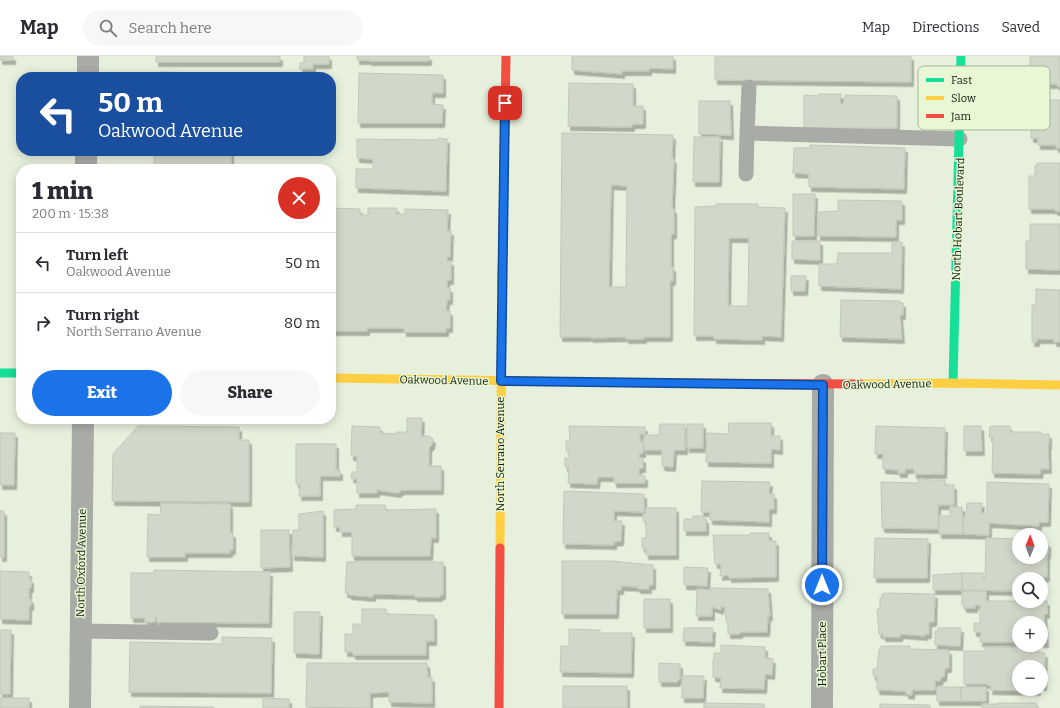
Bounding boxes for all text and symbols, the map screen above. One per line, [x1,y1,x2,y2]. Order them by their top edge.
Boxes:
search box [83,10,363,46]
text: Map [20,16,59,39]
icon: search [97,17,119,39]
text: Search here [129,19,212,37]
text: Map [862,19,890,36]
text: Directions [912,19,980,36]
text: Saved [1002,19,1040,36]
legend [918,66,1050,130]
text: Fast [951,74,972,87]
text: 50 m [98,86,163,119]
pin [488,86,522,120]
icon: left [32,88,84,140]
icon: arrive [494,92,516,114]
text: Slow [951,92,976,105]
text: Jam [950,110,971,123]
text: Oakwood Avenue [98,120,243,142]
street label: North Hobart Boulevard [950,157,967,281]
text: 1 min [32,177,93,205]
button: close [278,177,320,219]
text: 200 m · 15:38 [32,206,109,221]
text: Turn left [66,246,128,264]
icon: left [32,252,54,274]
text: 50 m [285,254,320,272]
text: Oakwood Avenue [66,264,171,279]
text: Turn right [66,306,139,324]
icon: right [32,312,54,334]
text: 80 m [284,314,320,332]
text: North Serrano Avenue [66,324,201,339]
button: Exit [32,370,172,416]
button: Share [180,370,320,416]
street label: Oakwood Avenue [400,373,488,388]
street label: Oakwood Avenue [843,377,931,392]
street label: North Serrano Avenue [494,397,507,511]
street label: North Oxford Avenue [74,509,89,617]
north arrow [1012,528,1048,564]
map controls [1012,528,1048,696]
position arrow [801,564,843,606]
button: search [1012,572,1048,608]
button: + [1012,616,1048,652]
street label: Hobart Place [816,621,829,687]
button: − [1012,660,1048,696]

